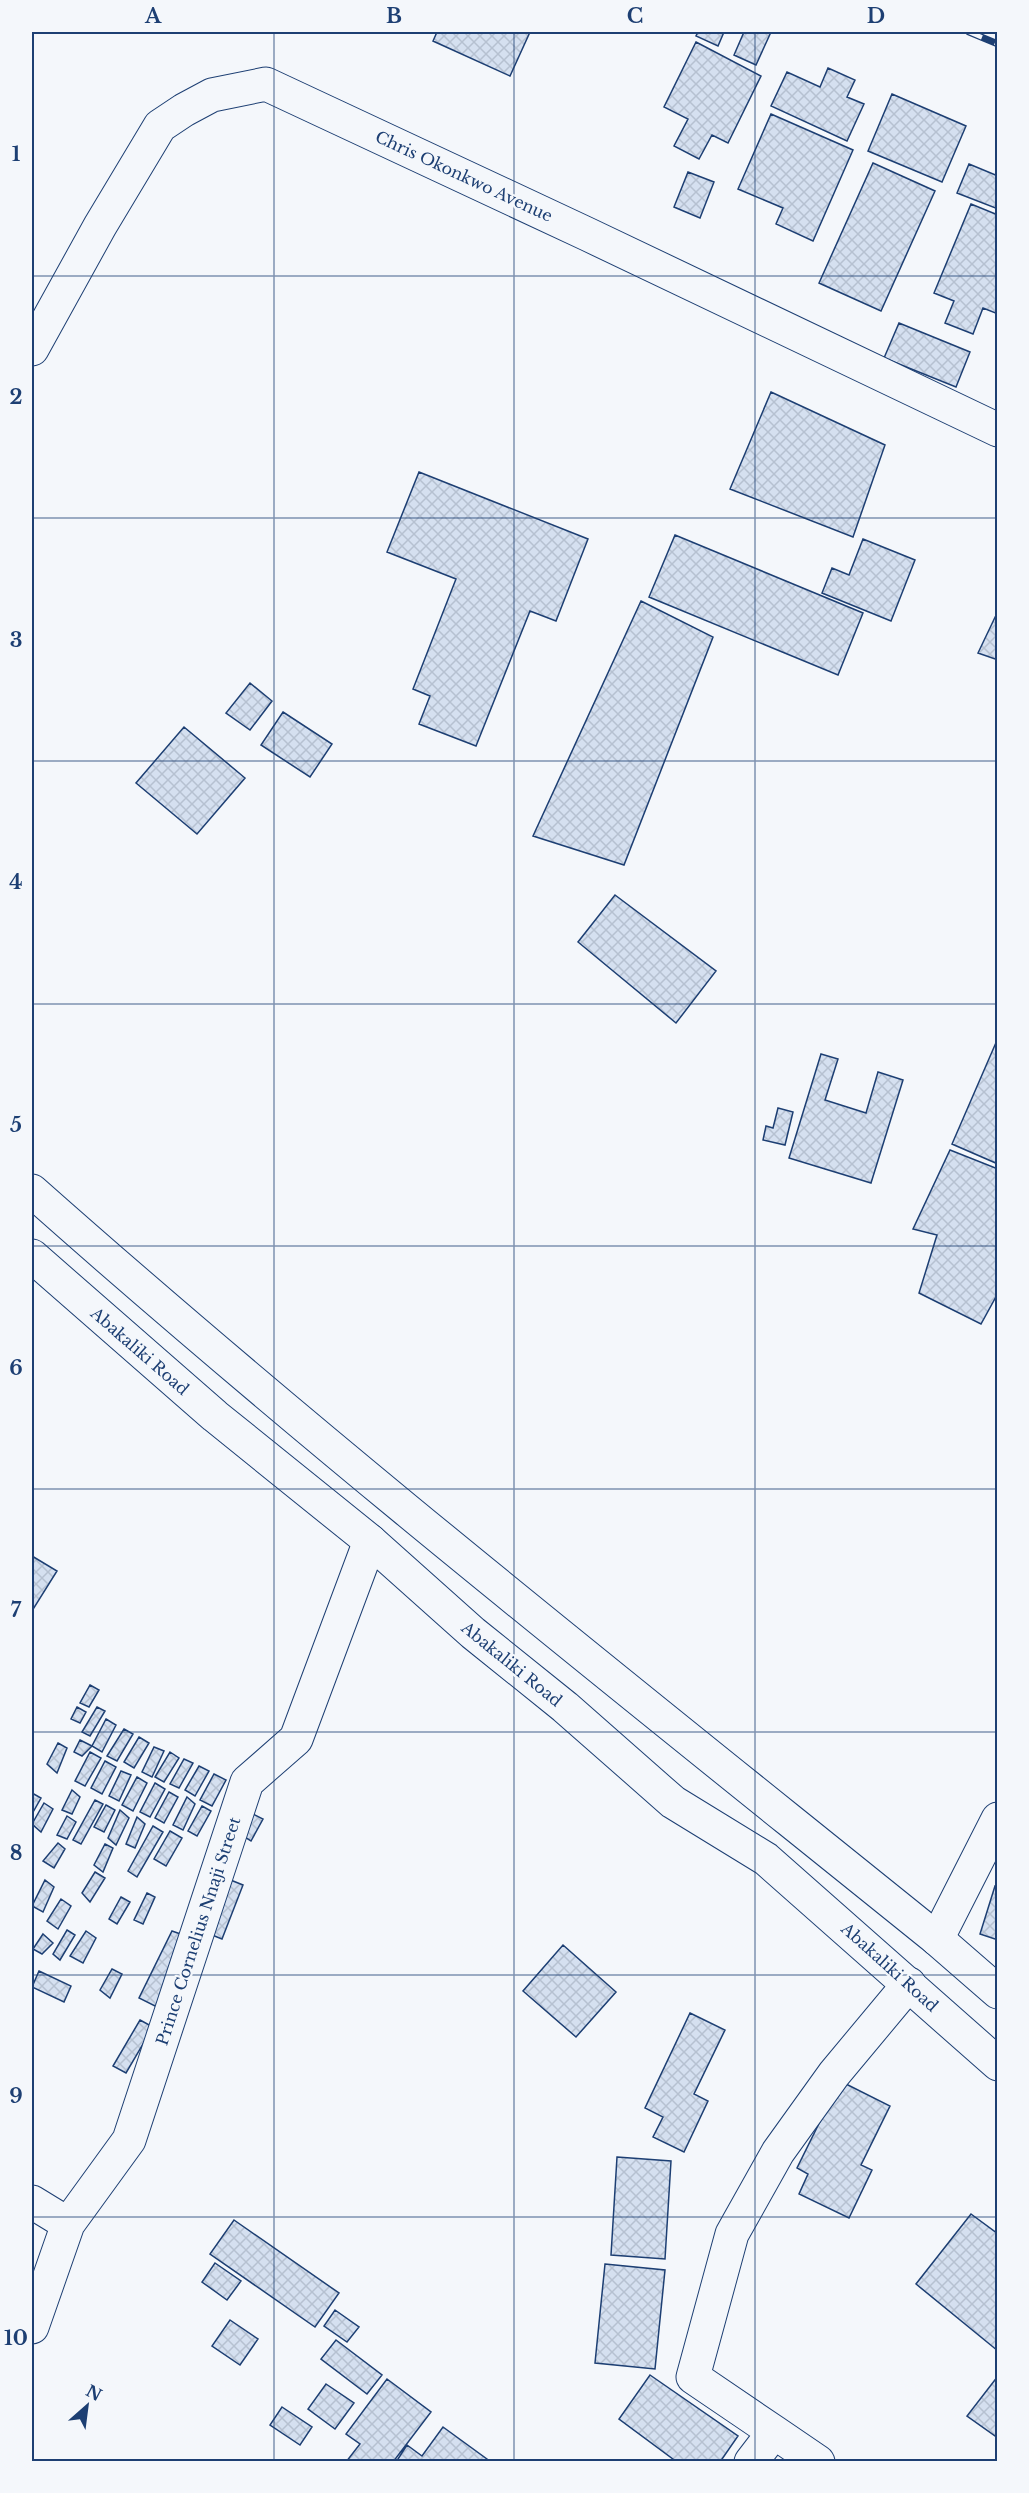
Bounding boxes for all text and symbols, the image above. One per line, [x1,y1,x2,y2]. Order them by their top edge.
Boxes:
text: A [144,4,162,28]
text: B [386,4,402,28]
text: C [627,4,643,28]
text: D [867,4,885,28]
street label: Chris Okonkwo Avenue [372,126,556,226]
text: 1 [12,142,21,166]
text: 2 [9,385,23,409]
text: 3 [10,628,22,652]
text: 4 [9,870,23,894]
text: 5 [10,1113,22,1137]
street label: Abakaliki Road [86,1302,193,1399]
text: 6 [9,1356,23,1380]
text: 7 [11,1598,22,1622]
street label: Abakaliki Road [457,1617,566,1711]
street label: Prince Cornelius Nnaji Street [152,1814,244,2048]
text: 8 [10,1841,22,1865]
street label: Abakaliki Road [837,1918,943,2016]
text: 9 [9,2084,23,2108]
text: 10 [4,2326,28,2350]
north arrow [57,2376,117,2436]
text: N [83,2380,105,2405]

